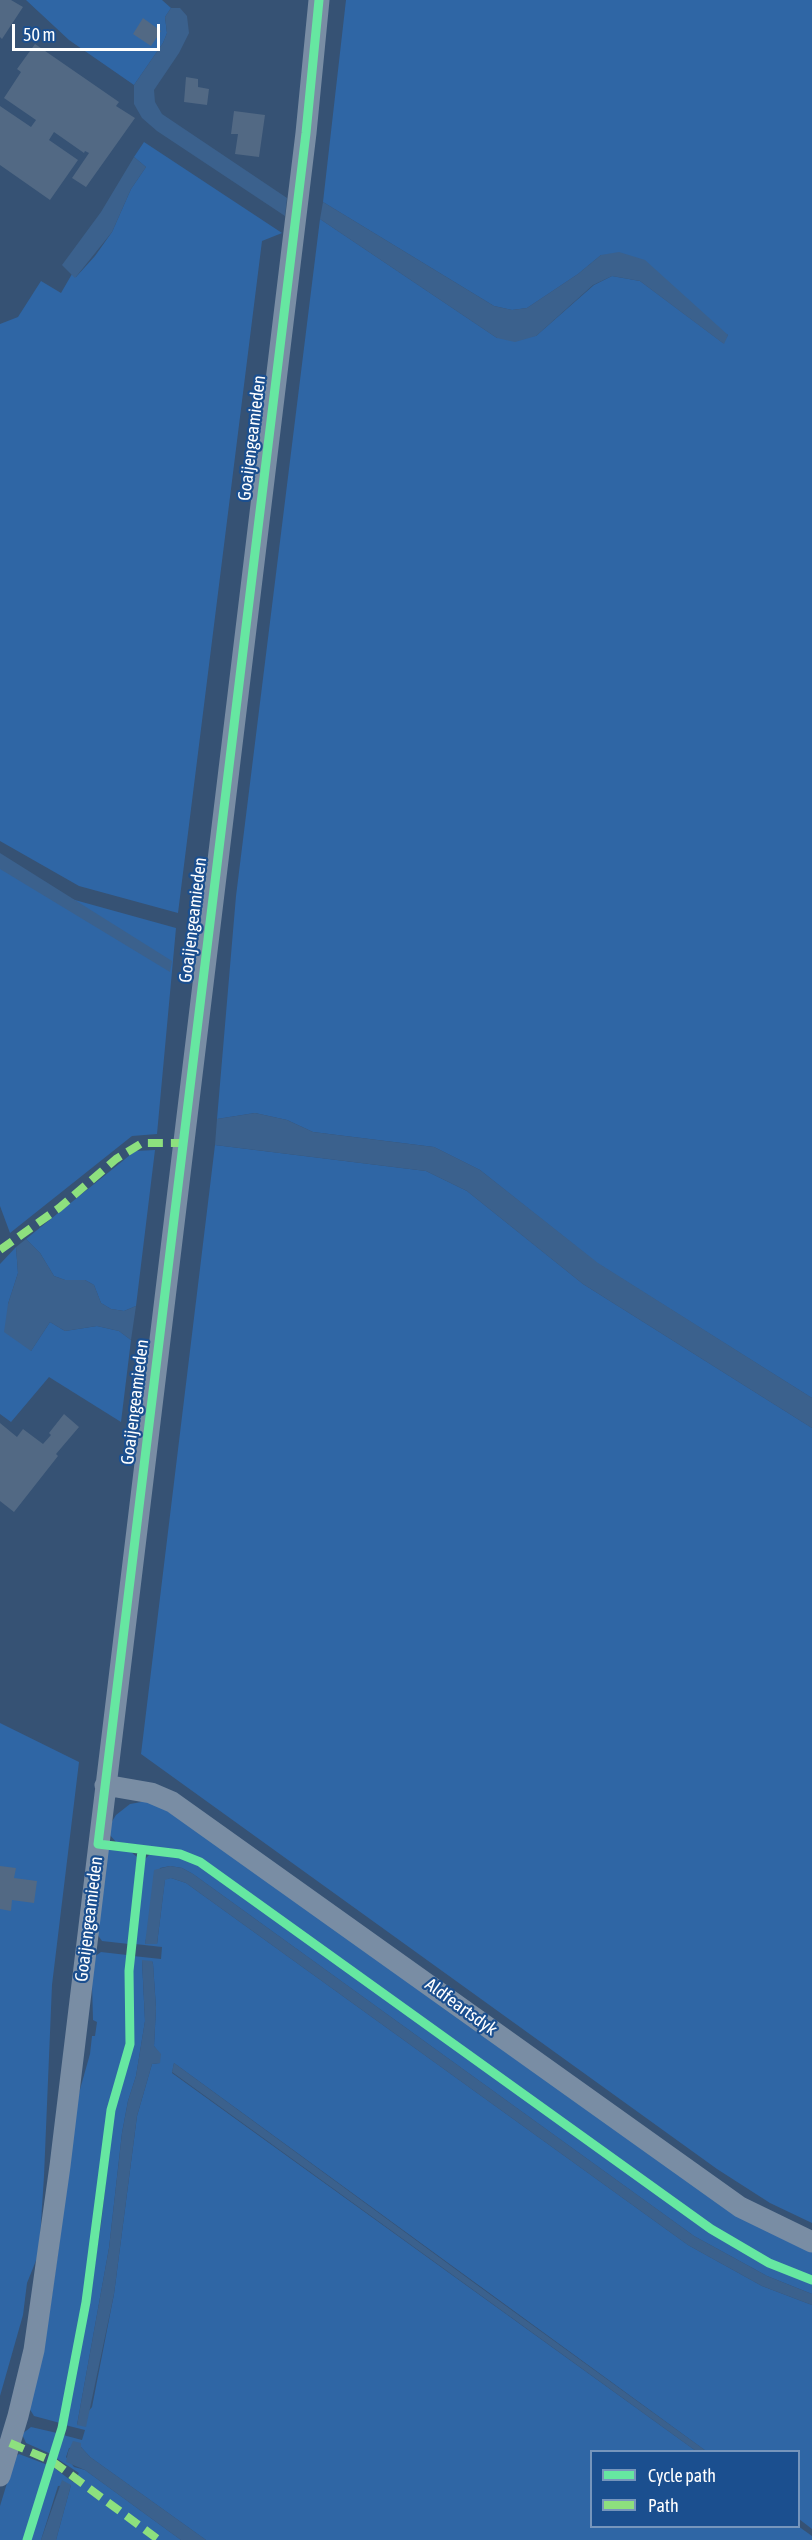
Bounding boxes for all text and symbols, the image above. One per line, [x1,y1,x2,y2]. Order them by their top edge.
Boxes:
scale bar [15,12,164,50]
text: 50 m [23,24,55,45]
street label: Goaijengeamieden [234,374,270,502]
street label: Goaijengeamieden [175,856,211,984]
street label: Goaijengeamieden [117,1338,153,1466]
street label: Goaijengeamieden [71,1855,107,1983]
street label: Aldfeartsdyk [421,1974,501,2040]
legend [590,2450,800,2528]
text: Cycle path [648,2465,716,2486]
text: Path [648,2495,679,2516]

